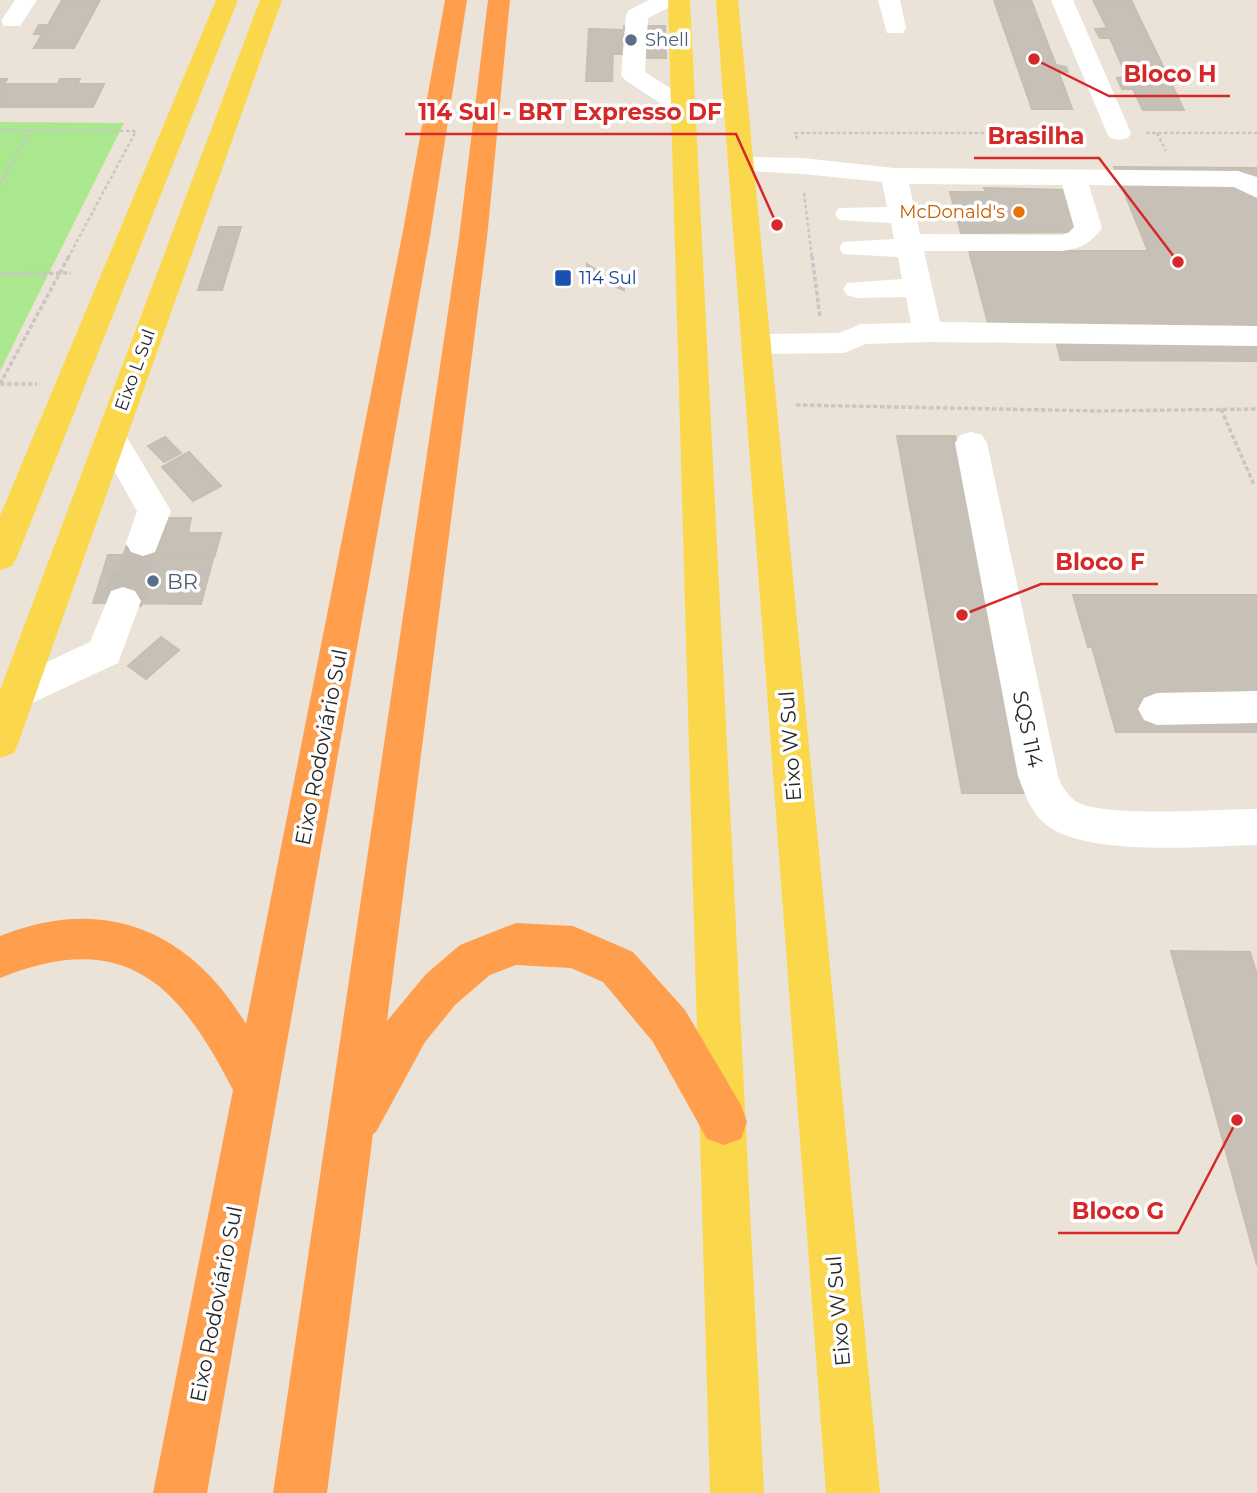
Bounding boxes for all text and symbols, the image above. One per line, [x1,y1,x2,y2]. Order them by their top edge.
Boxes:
place label: Shell [645,29,689,51]
marker: Shell [623,32,639,48]
callout: Bloco H [1109,52,1230,96]
text: Bloco H [1123,60,1217,88]
callout: 114 Sul - BRT Expresso DF [405,90,736,134]
text: 114 Sul - BRT Expresso DF [418,98,722,126]
callout: Brasilha [974,114,1099,158]
text: Brasilha [988,122,1084,150]
place label: McDonald's [899,201,1005,223]
marker: McDonald's [1011,204,1027,220]
place label: 114 Sul [579,267,637,289]
marker: 114 Sul [553,268,573,288]
street label: Eixo L Sul [110,326,160,414]
callout: Bloco F [1041,540,1158,584]
text: Bloco F [1055,548,1145,576]
place label: BR [167,569,198,594]
marker: BR [145,573,161,589]
street label: Eixo Rodoviário Sul [290,647,352,847]
street label: SQS 114 [1008,688,1048,770]
street label: Eixo W Sul [774,690,806,802]
callout: Bloco G [1058,1189,1178,1233]
text: Bloco G [1072,1197,1164,1225]
street label: Eixo Rodoviário Sul [185,1204,247,1404]
street label: Eixo W Sul [821,1255,855,1367]

